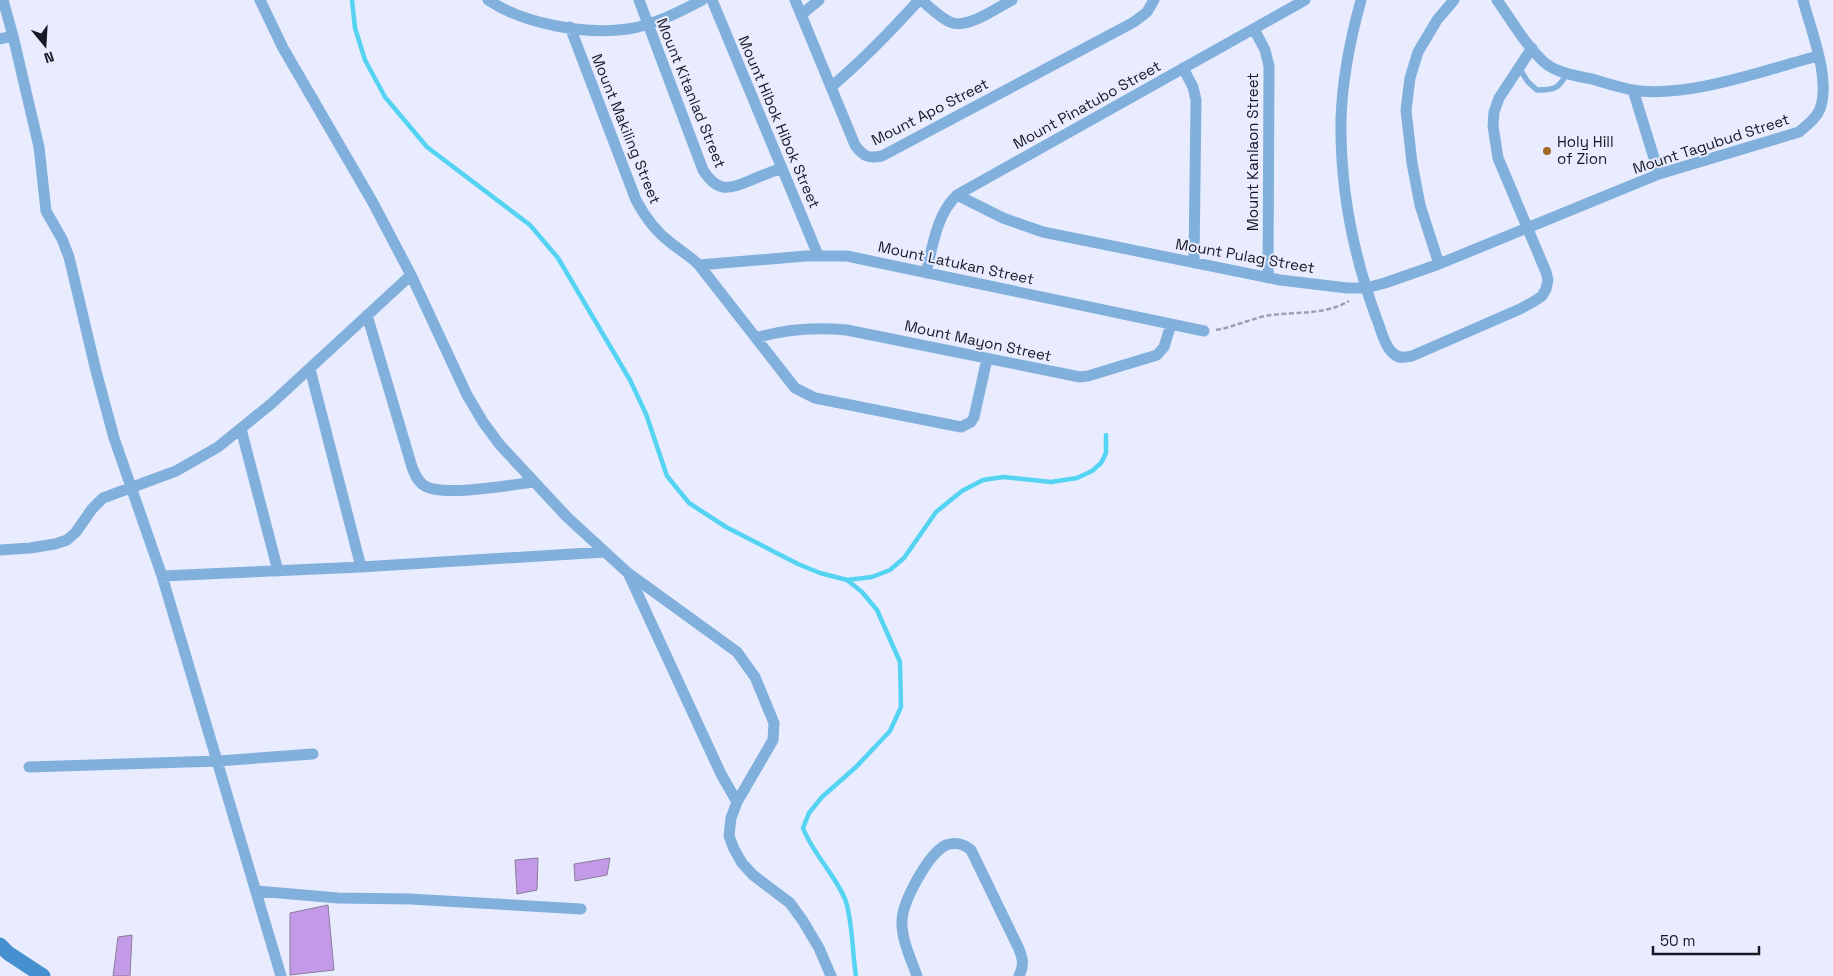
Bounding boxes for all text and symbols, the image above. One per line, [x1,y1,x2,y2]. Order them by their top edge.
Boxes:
street label: Mount Kitanlad Street [653,15,730,171]
north arrow [20,20,70,70]
street label: Mount Hibok Hibok Street [734,33,825,211]
text: N [42,47,56,67]
street label: Mount Makiling Street [588,51,665,207]
street label: Mount Pinatubo Street [1010,56,1164,153]
street label: Mount Kanlaon Street [1243,73,1262,231]
street label: Mount Apo Street [868,74,992,149]
street label: Mount Tagubud Street [1630,109,1792,178]
place label: Holy Hill of Zion [1557,132,1614,168]
marker: Holy Hill of Zion [1541,145,1553,157]
street label: Mount Pulag Street [1174,234,1316,277]
street label: Mount Latukan Street [876,237,1036,288]
street label: Mount Mayon Street [903,316,1053,365]
scale bar [1653,924,1759,956]
text: 50 m [1660,931,1695,950]

